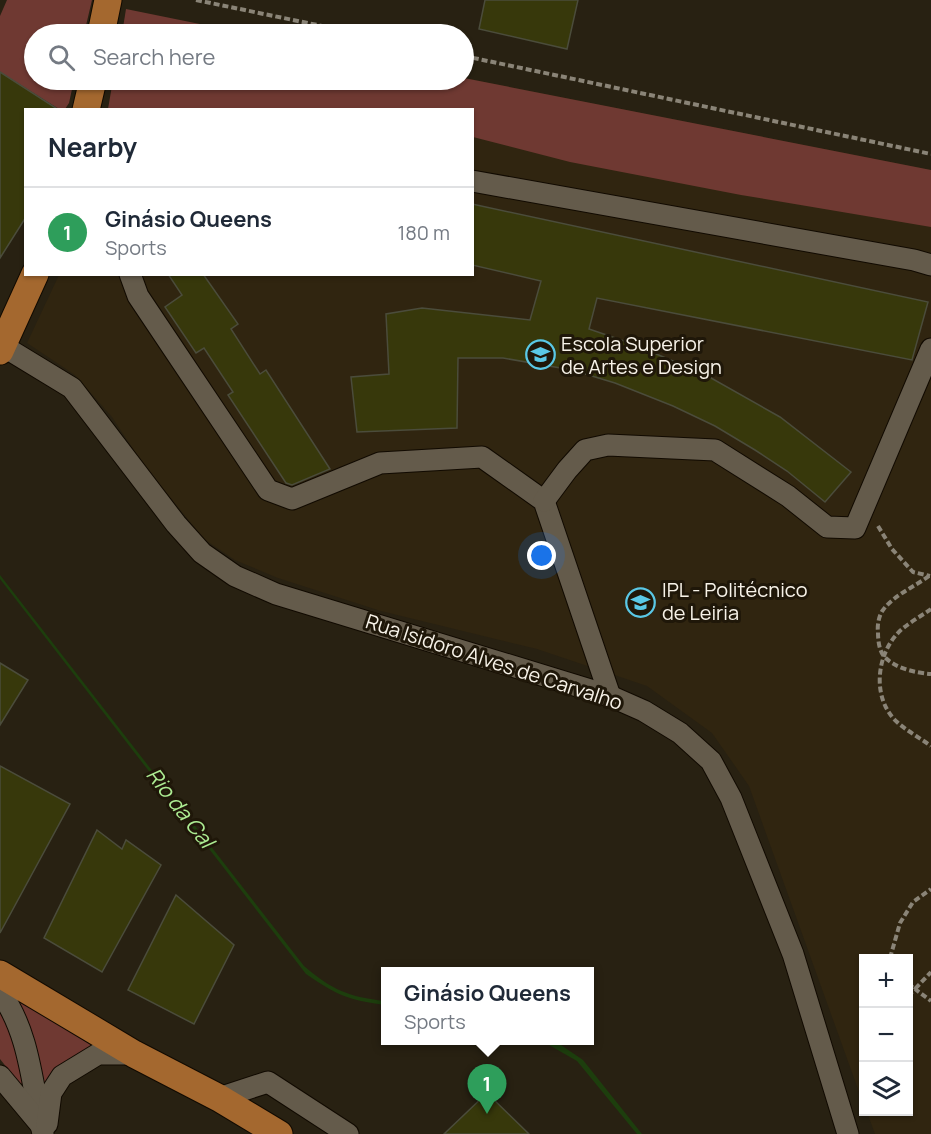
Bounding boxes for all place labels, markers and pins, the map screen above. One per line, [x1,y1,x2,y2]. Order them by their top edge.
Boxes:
place label: Escola Superior de Artes e Design [561,330,722,380]
school or university icon: Escola Superior de Artes e Design [524,339,556,371]
place label: IPL - Politécnico de Leiria [662,576,808,626]
school or university icon: IPL - Politécnico de Leiria [625,586,657,618]
pin: 1 [468,1064,506,1114]

